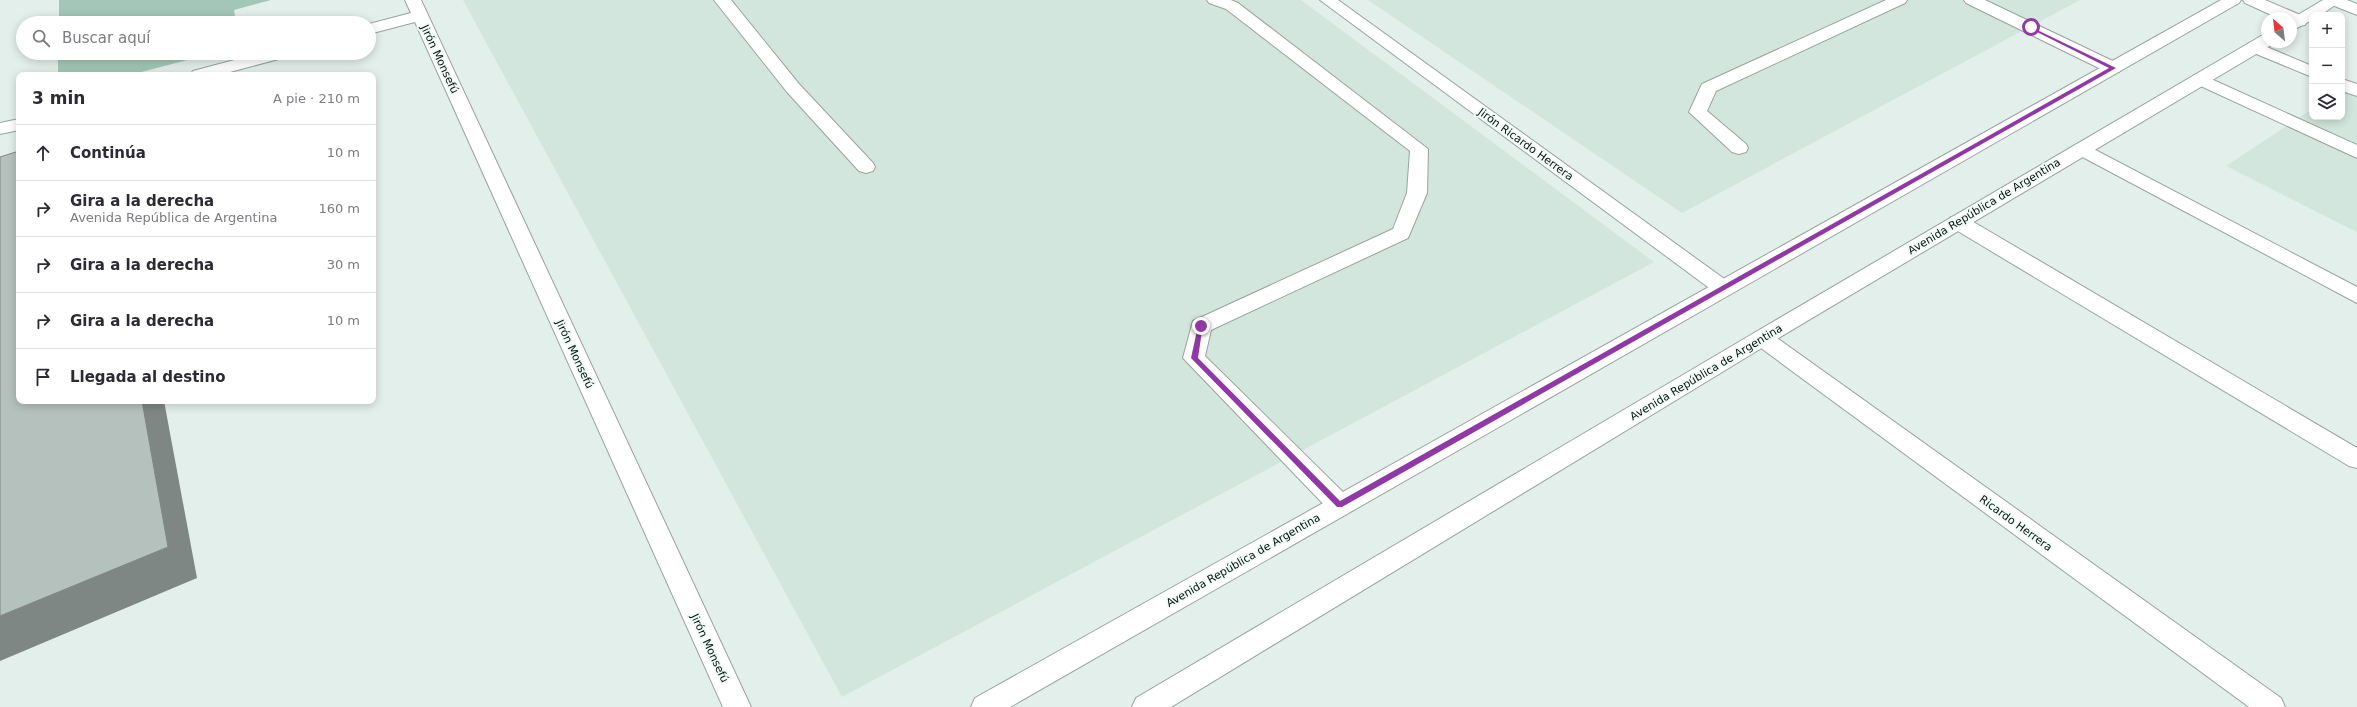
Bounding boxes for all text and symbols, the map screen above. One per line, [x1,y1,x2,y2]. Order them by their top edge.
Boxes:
north arrow [2261,12,2297,48]
map controls [2309,12,2345,120]
button: + [2309,12,2345,48]
search box [16,16,376,60]
route start [2022,18,2040,36]
street label: Jirón Monsefú [418,22,461,96]
icon: search [30,27,52,49]
text: Buscar aquí [62,29,150,47]
button: − [2309,48,2345,84]
button: layers [2309,84,2345,120]
text: 3 min [32,88,85,108]
text: A pie · 210 m [273,91,360,106]
street label: Jirón Ricardo Herrera [1475,105,1576,183]
icon: ahead [32,142,54,164]
text: Continúa [70,144,146,162]
text: 10 m [327,145,360,160]
street label: Avenida República de Argentina [1906,156,2063,257]
text: Gira a la derecha [70,192,214,210]
icon: right [32,198,54,220]
text: 160 m [318,201,360,216]
text: Avenida República de Argentina [70,210,277,225]
icon: right [32,254,54,276]
text: Gira a la derecha [70,256,214,274]
text: 30 m [327,257,360,272]
icon: right [32,310,54,332]
text: Gira a la derecha [70,312,214,330]
text: 10 m [327,313,360,328]
street label: Jirón Monsefú [553,317,596,391]
route end [1192,317,1210,335]
street label: Avenida República de Argentina [1628,322,1785,423]
icon: arrive [32,366,54,388]
text: Llegada al destino [70,368,225,386]
street label: Ricardo Herrera [1977,493,2055,554]
street label: Avenida República de Argentina [1164,511,1323,610]
street label: Jirón Monsefú [688,611,731,685]

